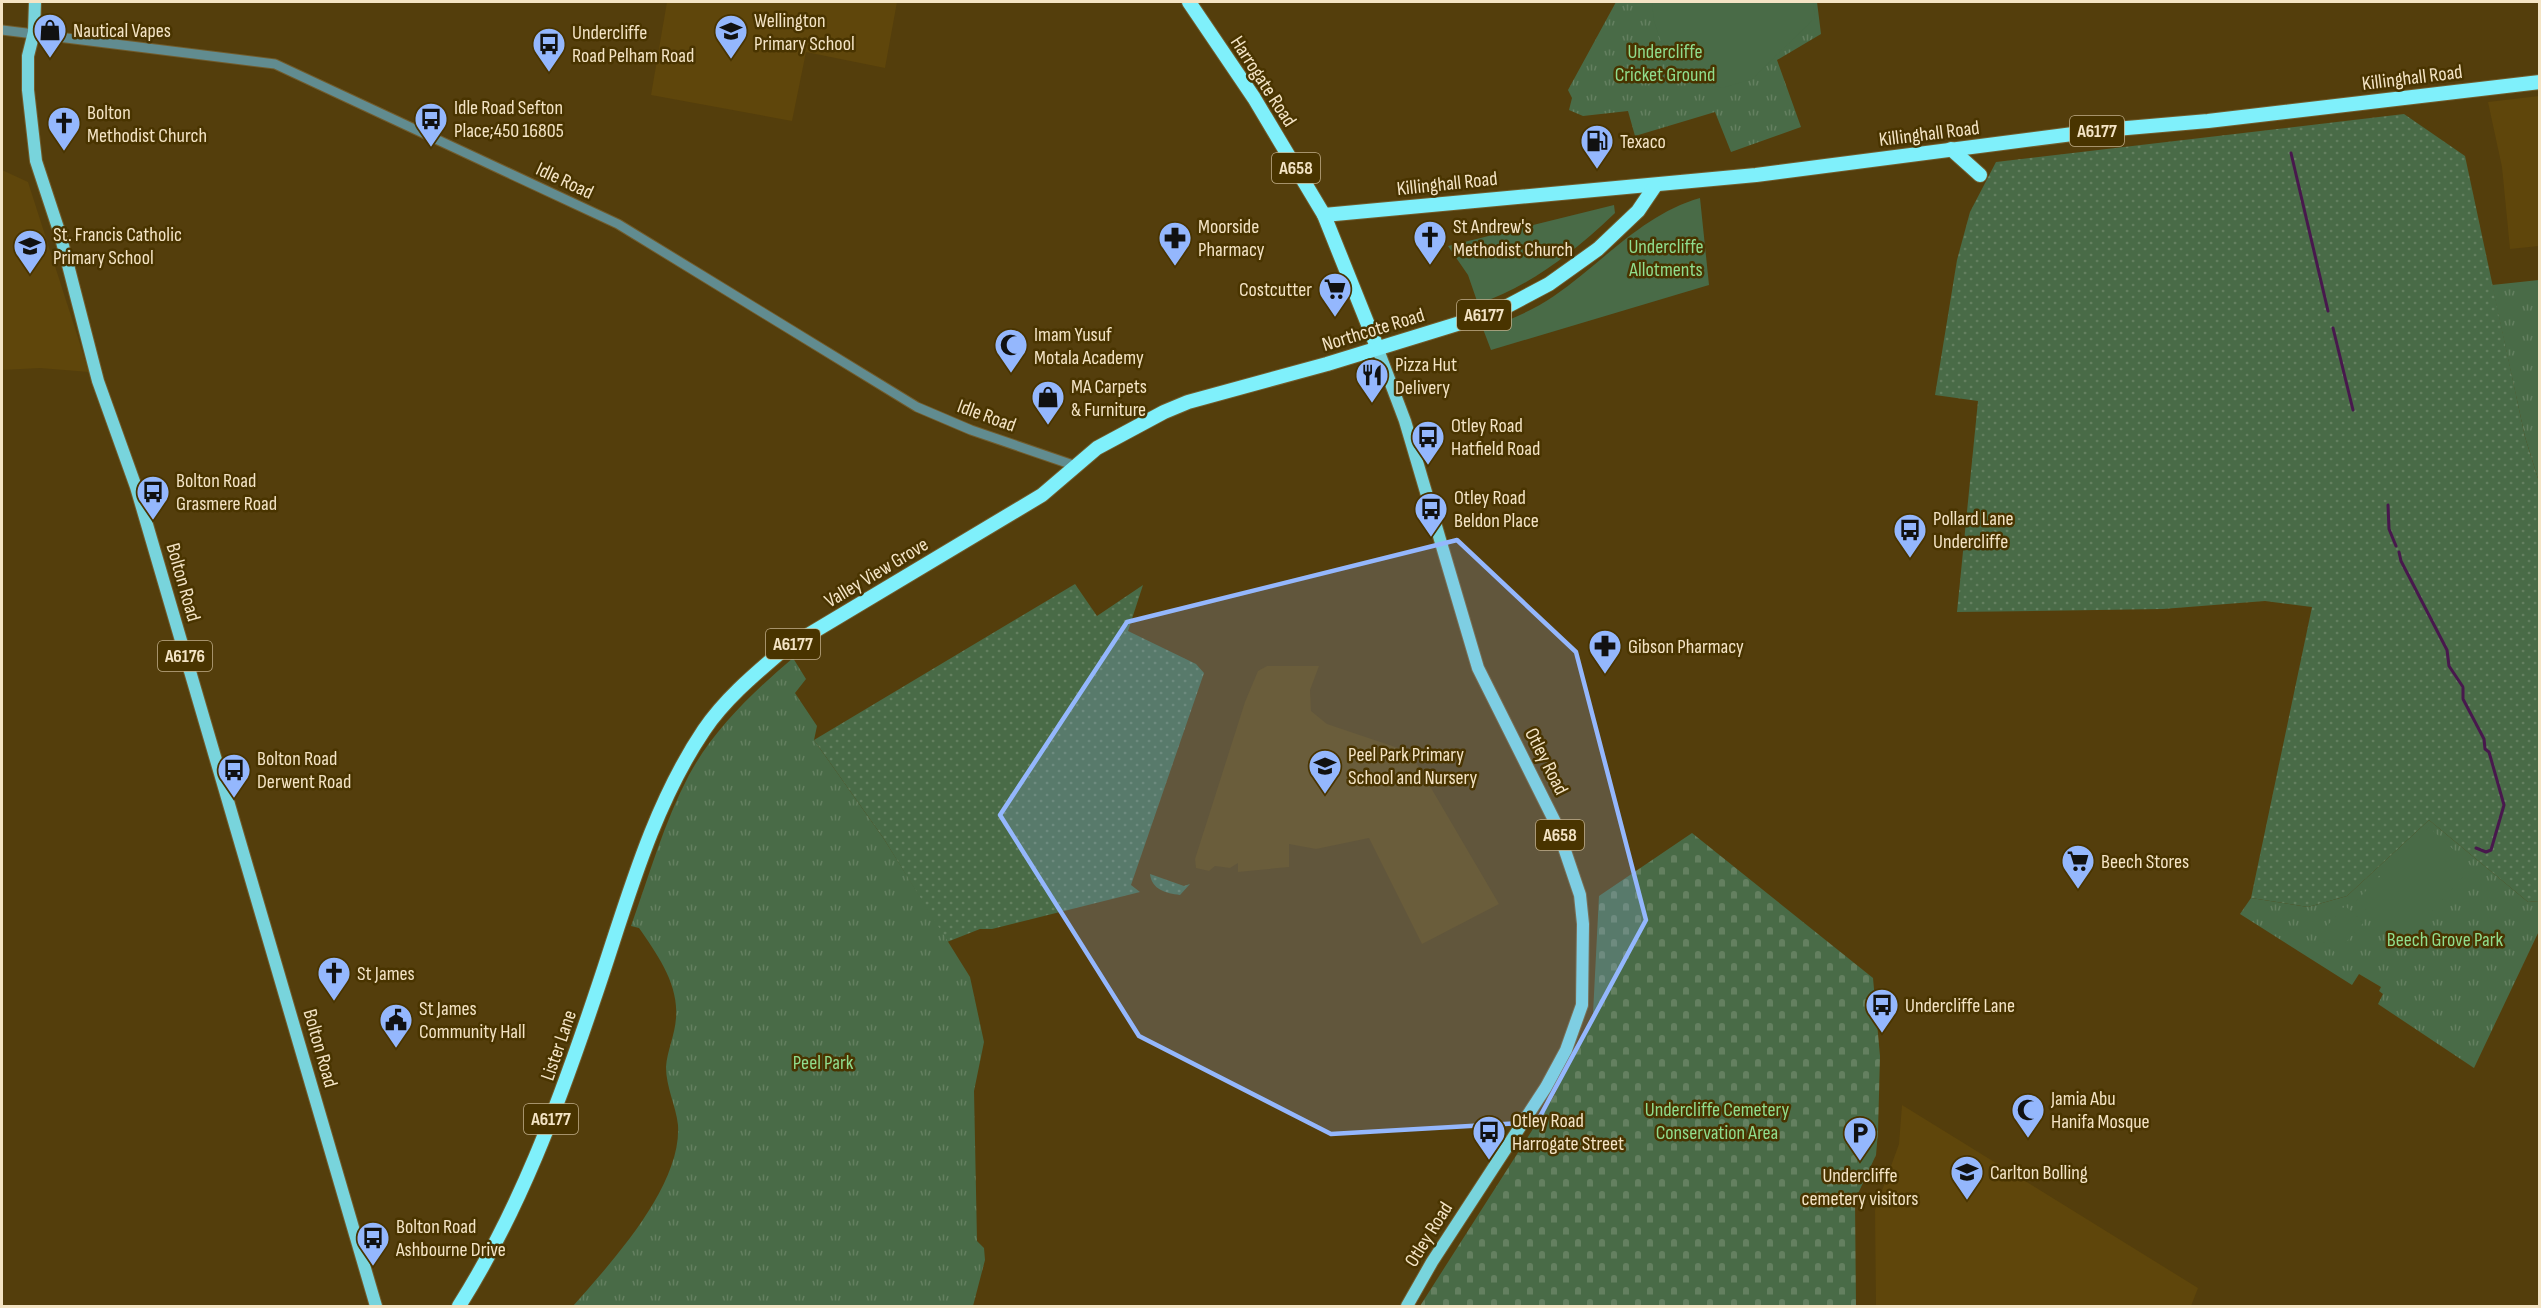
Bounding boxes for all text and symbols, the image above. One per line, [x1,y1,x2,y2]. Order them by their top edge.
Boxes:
place label: Wellington Primary School [754,9,855,56]
shop icon: Nautical Vapes [32,12,68,59]
school or university icon: Wellington Primary School [713,13,749,60]
place label: Nautical Vapes [73,19,171,43]
place label: Undercliffe Road Pelham Road [572,21,694,68]
bus stop icon: Undercliffe Road Pelham Road [531,26,567,73]
street label: Harrogate Road [1225,32,1301,131]
park label: Undercliffe Cricket Ground [1615,40,1715,87]
street label: Killinghall Road [2360,60,2464,96]
place label: Idle Road Sefton Place;450 16805 [454,96,564,143]
place label: Bolton Methodist Church [87,101,207,148]
bus stop icon: Idle Road Sefton Place;450 16805 [413,101,449,148]
church icon: Bolton Methodist Church [46,105,82,152]
street label: Killinghall Road [1877,116,1981,152]
road number: A6177 [2070,116,2124,146]
fuel station icon: Texaco [1579,123,1615,170]
place label: Texaco [1620,130,1666,154]
road number: A658 [1272,153,1320,183]
street label: Idle Road [532,157,597,205]
street label: Killinghall Road [1396,167,1499,201]
place label: Moorside Pharmacy [1198,215,1265,262]
place label: St Andrew's Methodist Church [1453,215,1573,262]
church icon: St Andrew's Methodist Church [1412,219,1448,266]
pharmacy icon: Moorside Pharmacy [1157,220,1193,267]
place label: St. Francis Catholic Primary School [53,223,182,270]
school or university icon: St. Francis Catholic Primary School [12,228,48,275]
park label: Undercliffe Allotments [1628,235,1704,282]
supermarket icon: Costcutter [1317,271,1353,318]
place label: Costcutter [1239,278,1312,302]
road number: A6177 [1457,300,1511,330]
street label: Northcote Road [1319,303,1427,357]
place label: Imam Yusuf Motala Academy [1034,323,1144,370]
mosque icon: Imam Yusuf Motala Academy [993,327,1029,374]
place label: Pizza Hut Delivery [1395,353,1457,400]
restaurant icon: Pizza Hut Delivery [1354,357,1390,404]
place label: MA Carpets & Furniture [1071,375,1147,422]
shop icon: MA Carpets & Furniture [1030,379,1066,426]
street label: Idle Road [954,394,1019,438]
place label: Otley Road Hatfield Road [1451,414,1540,461]
bus stop icon: Otley Road Hatfield Road [1410,419,1446,466]
place label: Bolton Road Grasmere Road [176,469,277,516]
bus stop icon: Bolton Road Grasmere Road [135,474,171,521]
place label: Otley Road Beldon Place [1454,486,1539,533]
bus stop icon: Otley Road Beldon Place [1413,491,1449,538]
place label: Pollard Lane Undercliffe [1933,507,2014,554]
bus stop icon: Pollard Lane Undercliffe [1892,512,1928,559]
street label: Valley View Grove [820,533,933,613]
street label: Bolton Road [160,540,206,624]
pharmacy icon: Gibson Pharmacy [1587,628,1623,675]
road number: A6177 [766,629,820,659]
place label: Gibson Pharmacy [1628,635,1744,659]
road number: A6176 [158,641,212,671]
street label: Otley Road [1519,724,1573,799]
place label: Peel Park Primary School and Nursery [1348,743,1478,790]
place label: Bolton Road Derwent Road [257,747,351,794]
school or university icon: Peel Park Primary School and Nursery [1307,748,1343,795]
bus stop icon: Bolton Road Derwent Road [216,752,252,799]
road number: A658 [1536,820,1584,850]
supermarket icon: Beech Stores [2060,843,2096,890]
place label: Beech Stores [2101,850,2189,874]
park label: Beech Grove Park [2387,928,2504,952]
church icon: St James [316,955,352,1002]
place label: St James [357,962,415,986]
bus stop icon: Undercliffe Lane [1864,987,1900,1034]
place label: Undercliffe Lane [1905,994,2015,1018]
place label: St James Community Hall [419,997,525,1044]
public building icon: St James Community Hall [378,1002,414,1049]
street label: Bolton Road [297,1006,343,1090]
street label: Lister Lane [536,1007,582,1084]
park label: Peel Park [793,1051,854,1075]
place label: Jamia Abu Hanifa Mosque [2050,1087,2150,1134]
mosque icon: Jamia Abu Hanifa Mosque [2010,1092,2046,1139]
park label: Undercliffe Cemetery Conservation Area [1645,1098,1789,1145]
road number: A6177 [524,1104,578,1134]
place label: Otley Road Harrogate Street [1512,1109,1624,1156]
bus stop icon: Otley Road Harrogate Street [1471,1114,1507,1161]
parking icon: Undercliffe cemetery visitors [1842,1115,1878,1162]
school or university icon: Carlton Bolling [1949,1154,1985,1201]
place label: Carlton Bolling [1990,1161,2088,1185]
place label: Undercliffe cemetery visitors [1802,1164,1918,1211]
street label: Otley Road [1400,1198,1458,1271]
place label: Bolton Road Ashbourne Drive [395,1215,506,1262]
bus stop icon: Bolton Road Ashbourne Drive [355,1220,391,1267]

